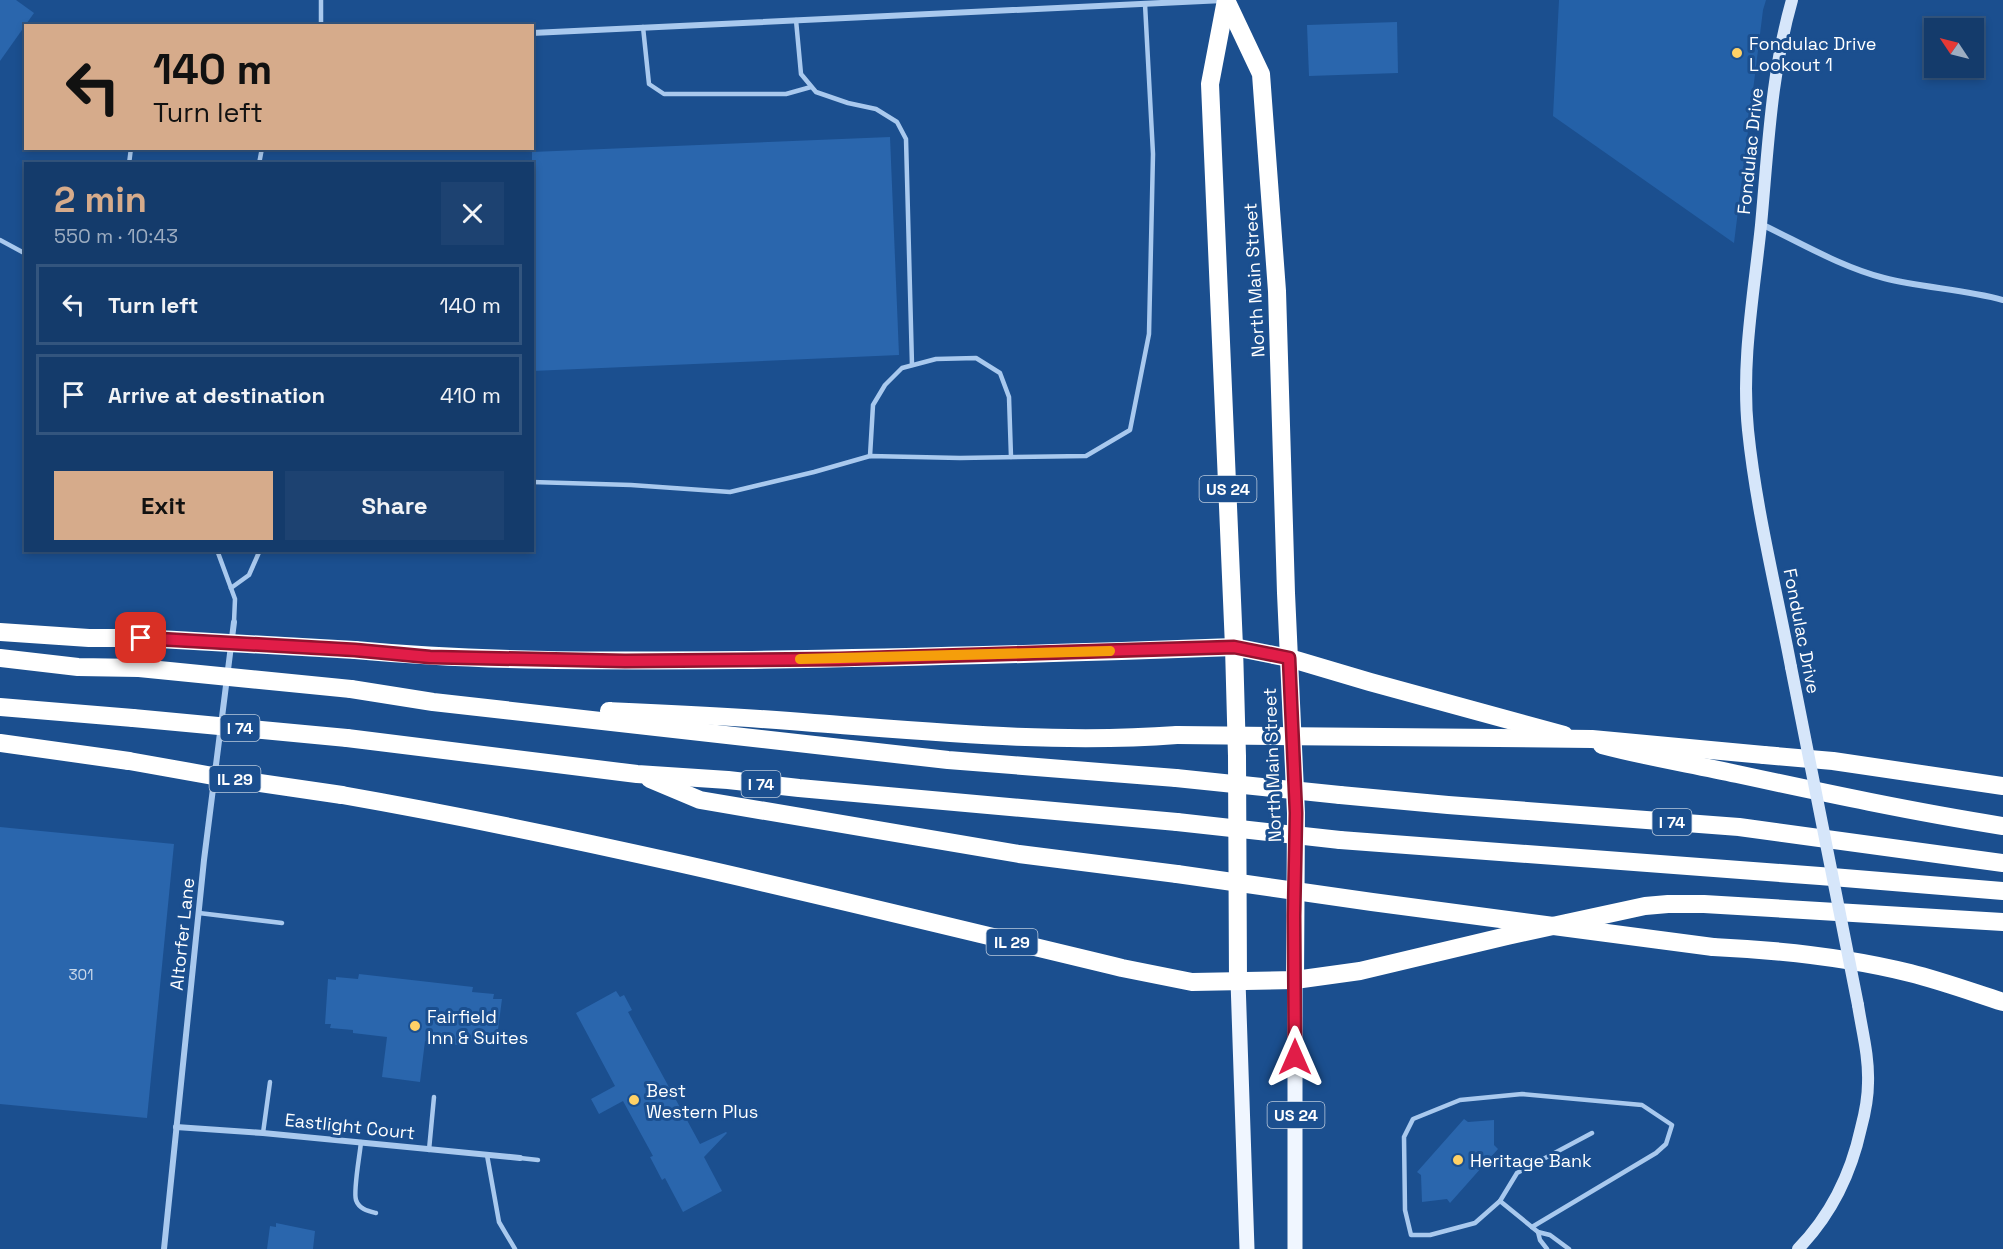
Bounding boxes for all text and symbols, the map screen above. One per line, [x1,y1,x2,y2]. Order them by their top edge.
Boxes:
north arrow [1924,18,1984,78]
map controls [1924,18,1984,78]
place label: Fondulac Drive Lookout 1 [1749,32,1876,76]
text: 140 m [153,43,272,96]
marker: Fondulac Drive Lookout 1 [1730,46,1744,60]
icon: left [54,48,132,126]
street label: Fondulac Drive [1732,86,1768,216]
text: Turn left [153,95,263,130]
text: 2 min [54,177,147,223]
button: close [441,182,504,245]
street label: North Main Street [1238,202,1270,358]
text: 550 m · 10:43 [54,223,178,249]
icon: left [57,288,90,321]
text: Turn left [108,291,198,319]
text: 140 m [439,291,501,319]
icon: arrive [57,378,90,411]
text: Arrive at destination [108,381,325,409]
text: 410 m [440,381,501,409]
button: Exit [54,471,273,540]
button: Share [285,471,504,540]
road number: US 24 [1200,476,1256,502]
street label: Fondulac Drive [1779,566,1825,696]
pin [115,612,166,663]
icon: arrive [124,621,157,654]
street label: North Main Street [1258,687,1286,843]
road number: I 74 [220,715,260,741]
road number: IL 29 [210,766,260,792]
road number: I 74 [742,771,780,797]
road number: I 74 [1652,809,1692,835]
street label: Altorfer Lane [165,877,199,991]
road number: IL 29 [986,929,1038,955]
house number: 301 [69,965,93,984]
place label: Fairfield Inn & Suites [427,1005,528,1049]
marker: Fairfield Inn & Suites [408,1019,422,1033]
position arrow [1263,1025,1327,1089]
place label: Best Western Plus [646,1079,758,1123]
marker: Best Western Plus [627,1093,641,1107]
road number: US 24 [1268,1102,1324,1128]
street label: Eastlight Court [284,1108,416,1144]
place label: Heritage Bank [1470,1149,1592,1172]
marker: Heritage Bank [1451,1153,1465,1167]

